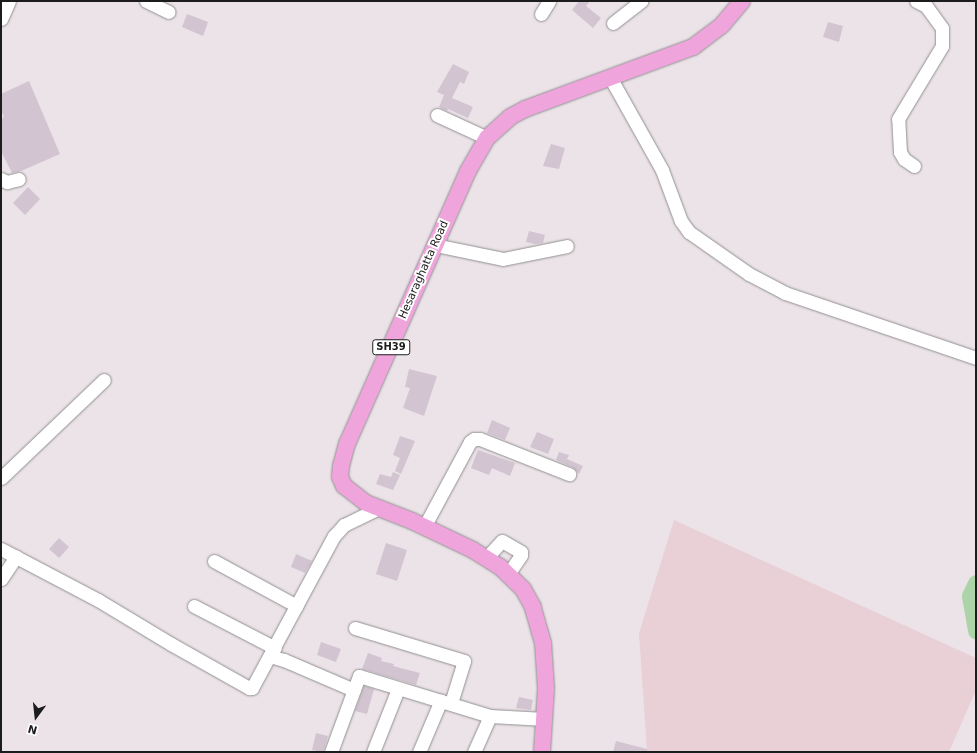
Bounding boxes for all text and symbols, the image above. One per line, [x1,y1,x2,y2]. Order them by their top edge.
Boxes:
street label: Hesaraghatta Road [396,219,452,321]
road number: SH39 [372,339,410,355]
north arrow [16,697,56,737]
text: N [27,722,39,737]

